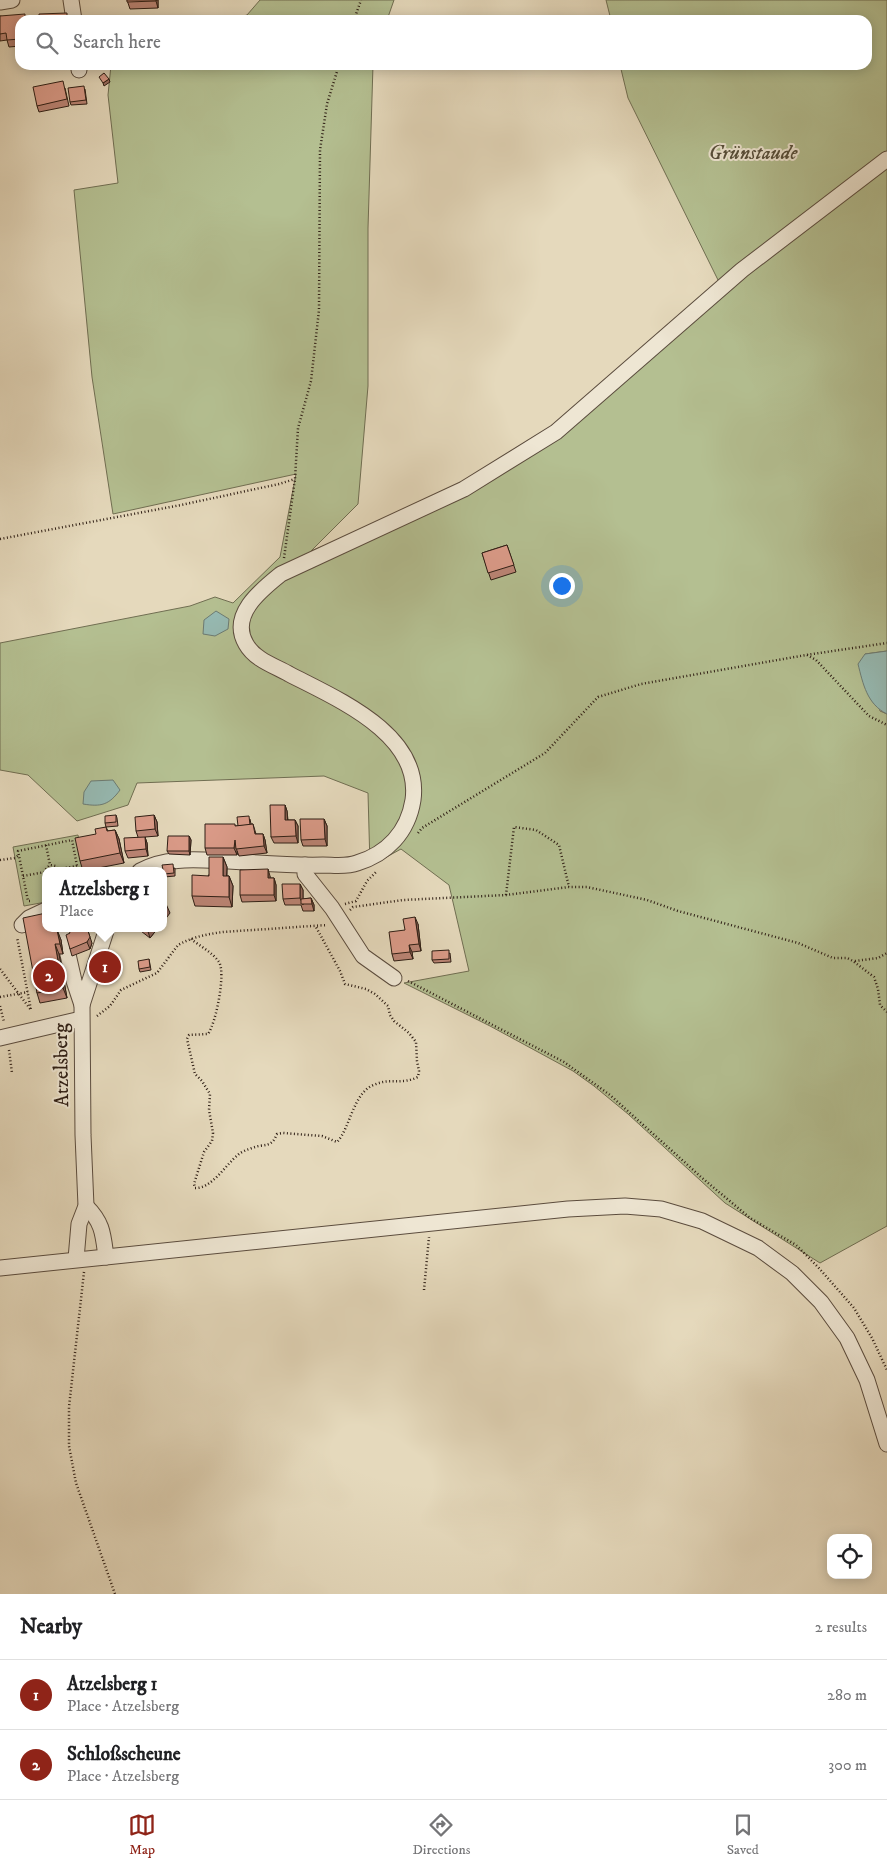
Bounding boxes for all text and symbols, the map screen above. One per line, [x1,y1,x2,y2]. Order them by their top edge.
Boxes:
search box [15,15,872,70]
icon: search [33,29,61,57]
text: Search here [73,31,161,54]
park label: Grünstaude [709,141,798,166]
your location [549,573,575,599]
popup [42,867,167,932]
text: Atzelsberg 1 [59,878,150,901]
text: Place [59,901,94,921]
pin: 1 [89,948,121,986]
pin: 2 [33,957,65,995]
street label: Atzelsberg [49,1023,75,1107]
map controls [827,1534,872,1579]
button: locate [827,1534,872,1579]
text: Nearby [20,1614,82,1640]
text: 2 results [815,1617,867,1637]
text: Atzelsberg 1 [67,1673,157,1696]
text: 1 [33,1685,39,1705]
text: 280 m [827,1685,867,1705]
text: Place · Atzelsberg [67,1696,179,1716]
text: Schloßscheune [67,1743,181,1766]
text: 2 [32,1755,40,1775]
text: 300 m [828,1755,867,1775]
text: Place · Atzelsberg [67,1766,179,1786]
tab: Map [128,1811,156,1859]
tab: Directions [412,1811,470,1859]
tab: Saved [727,1811,759,1859]

